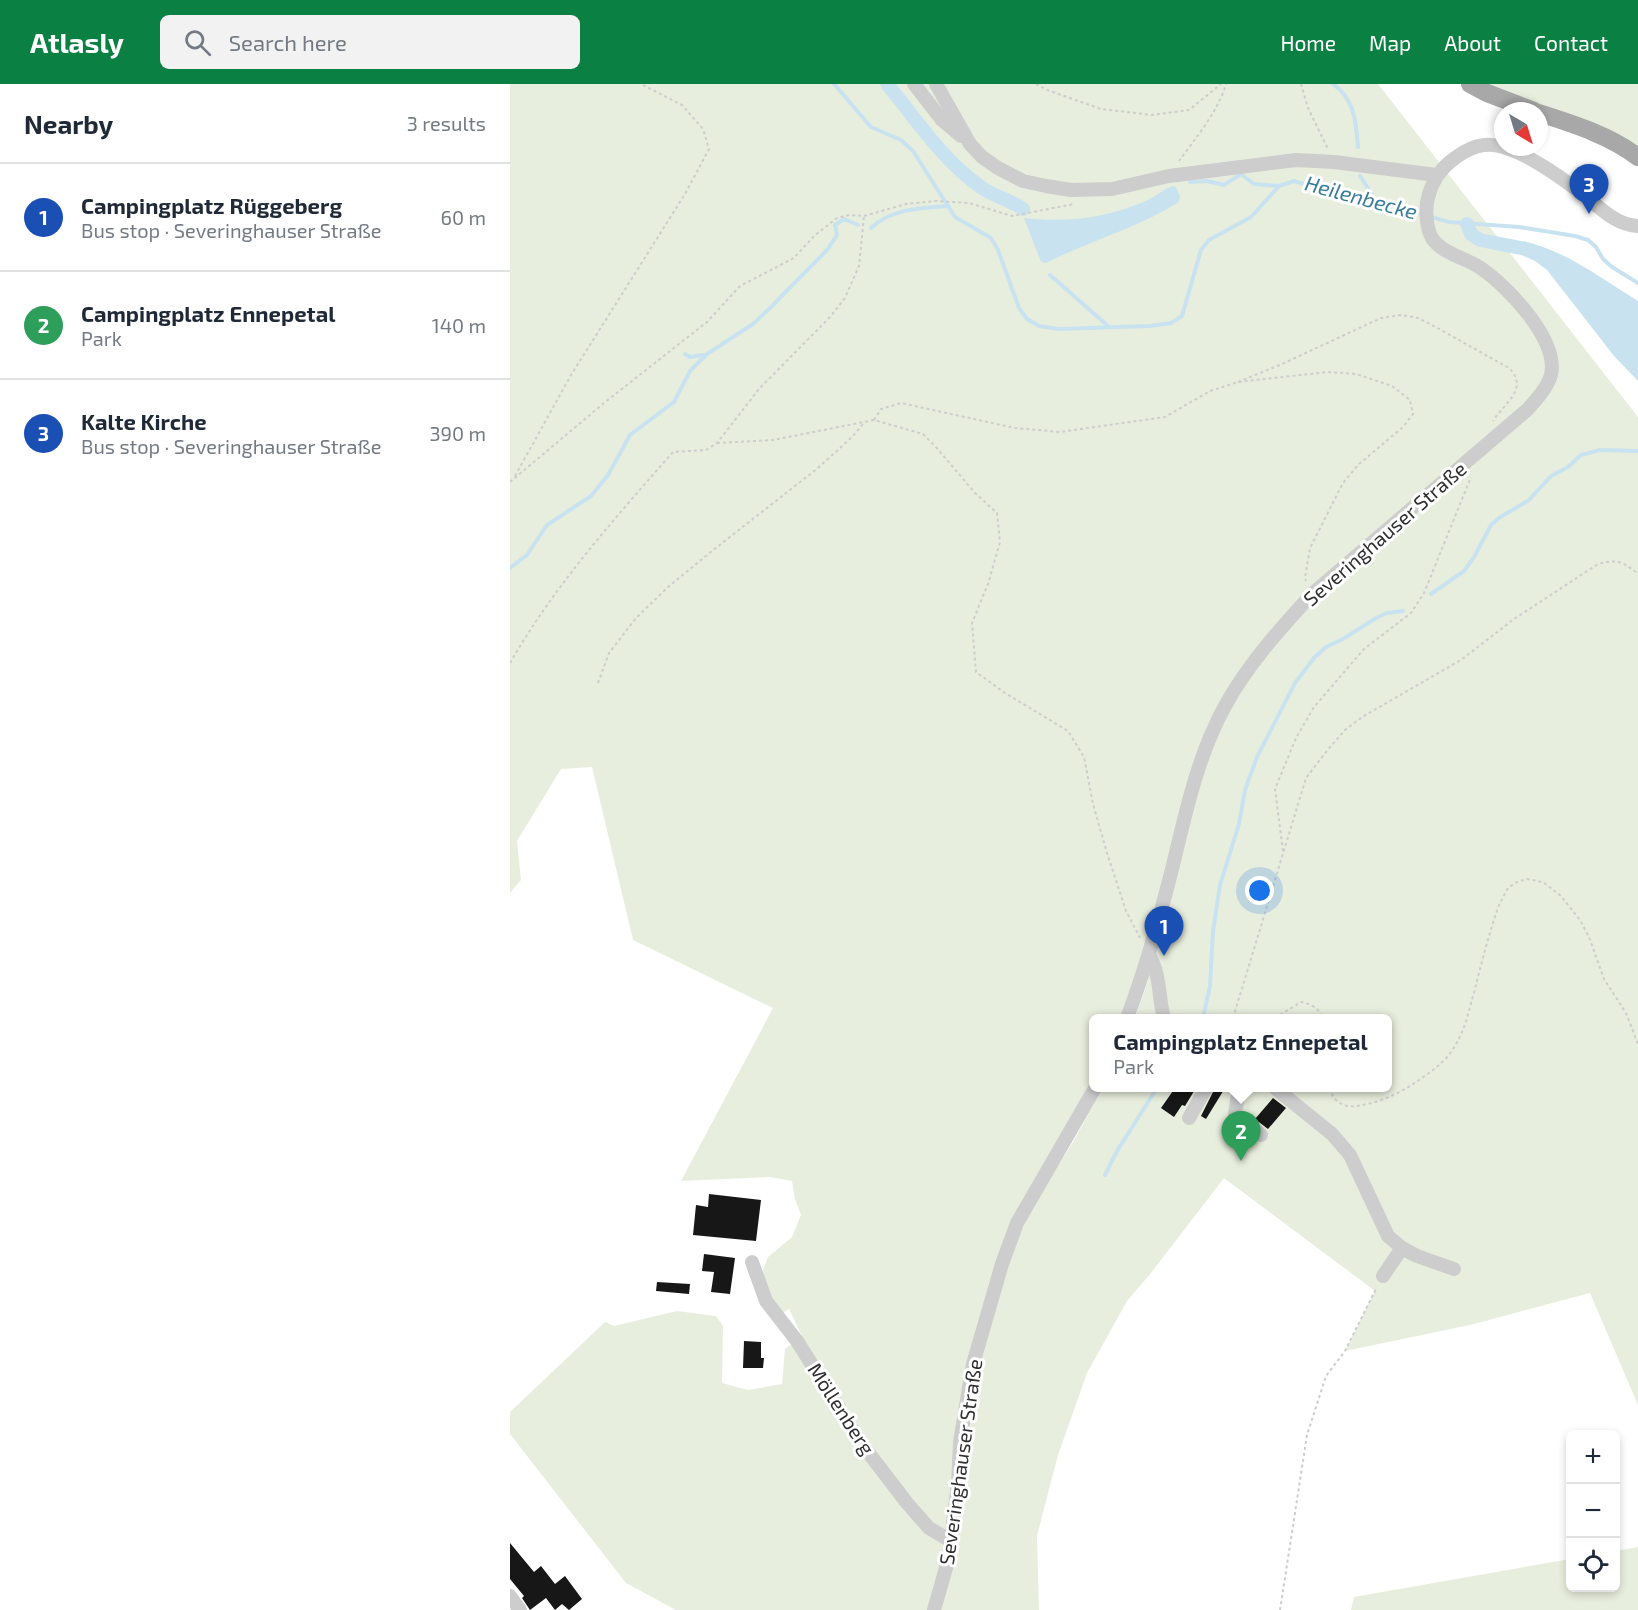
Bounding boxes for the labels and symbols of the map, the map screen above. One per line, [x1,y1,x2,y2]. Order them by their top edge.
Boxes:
north arrow [1494,102,1548,156]
pin: 3 [1570,164,1608,214]
water label: Heilenbecke [1302,170,1420,224]
street label: Severinghauser Straße [1298,456,1471,610]
your location [1245,876,1274,905]
pin: 1 [1144,906,1184,956]
pin: 2 [1222,1112,1260,1161]
street label: Severinghauser Straße [934,1357,986,1566]
street label: Möllenberg [803,1358,880,1459]

